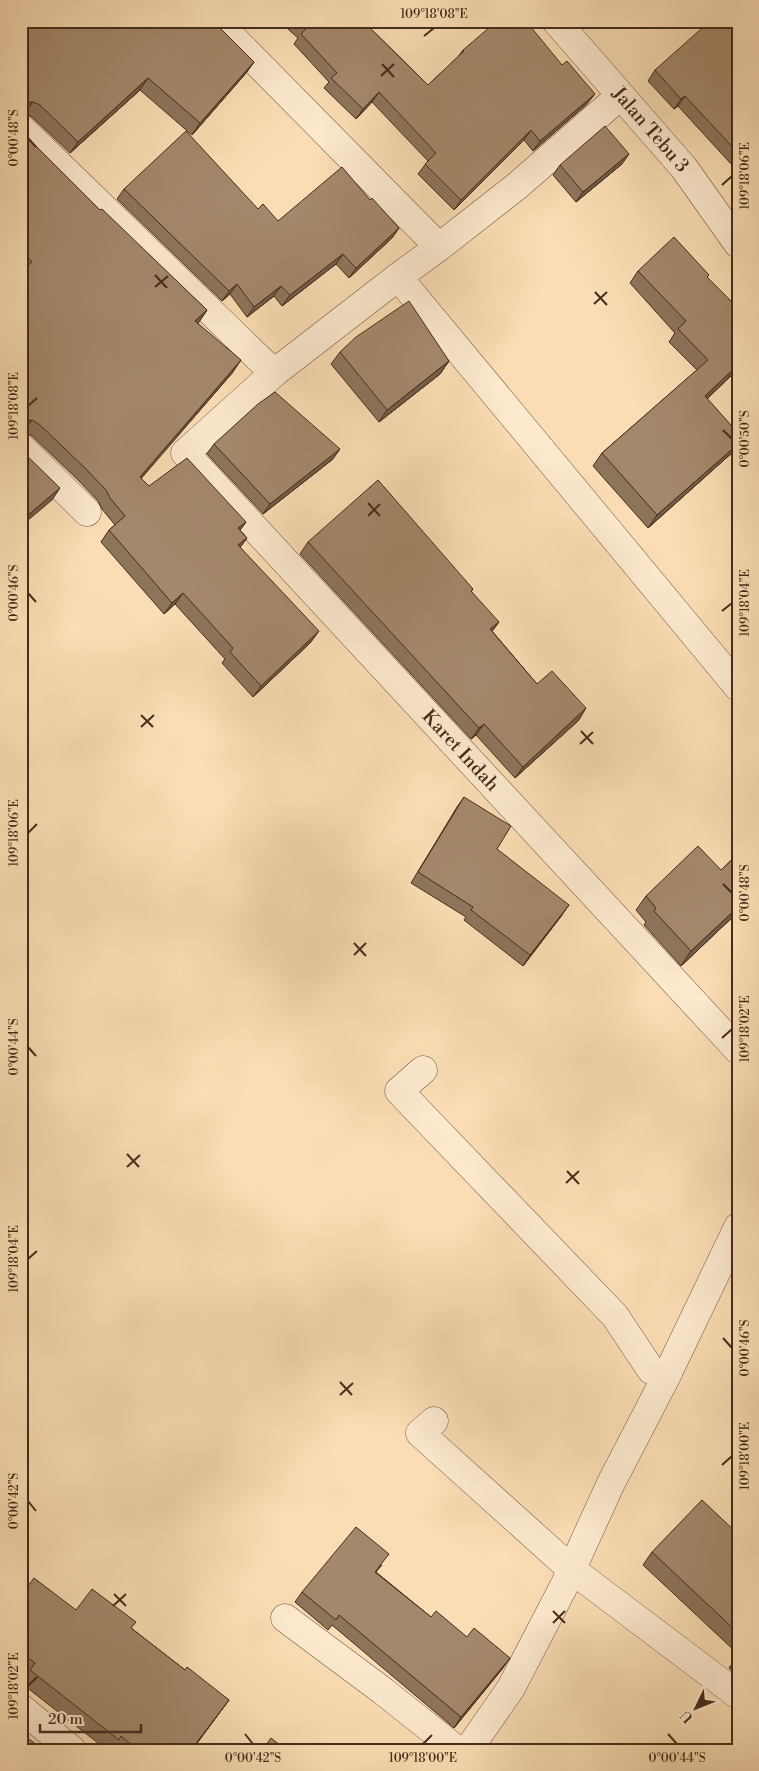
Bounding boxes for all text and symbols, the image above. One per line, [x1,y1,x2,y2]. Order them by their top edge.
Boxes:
text: 109°18'08"E [400,7,468,22]
street label: Jalan Tebu 3 [606,81,694,177]
text: 0°00'48"S [7,109,22,167]
text: 109°18'06"E [738,142,753,210]
text: 109°18'08"E [7,372,22,440]
text: 0°00'50"S [738,410,753,468]
text: 0°00'46"S [7,564,22,621]
text: 109°18'04"E [738,569,753,637]
street label: Karet Indah [417,705,504,796]
text: 109°18'06"E [7,799,22,867]
text: 0°00'48"S [738,864,753,922]
text: 109°18'02"E [738,996,753,1063]
text: 0°00'44"S [7,1018,22,1076]
text: 109°18'04"E [7,1225,22,1293]
text: 0°00'46"S [738,1319,753,1376]
text: 109°18'00"E [738,1422,753,1490]
text: 0°00'42"S [7,1473,22,1529]
text: 109°18'02"E [7,1653,22,1720]
north arrow [672,1684,722,1734]
scale bar [40,1701,141,1733]
text: U [677,1706,698,1726]
text: 20 m [48,1710,83,1729]
text: 0°00'42"S [225,1751,281,1766]
text: 109°18'00"E [389,1751,457,1766]
text: 0°00'44"S [648,1751,706,1766]

